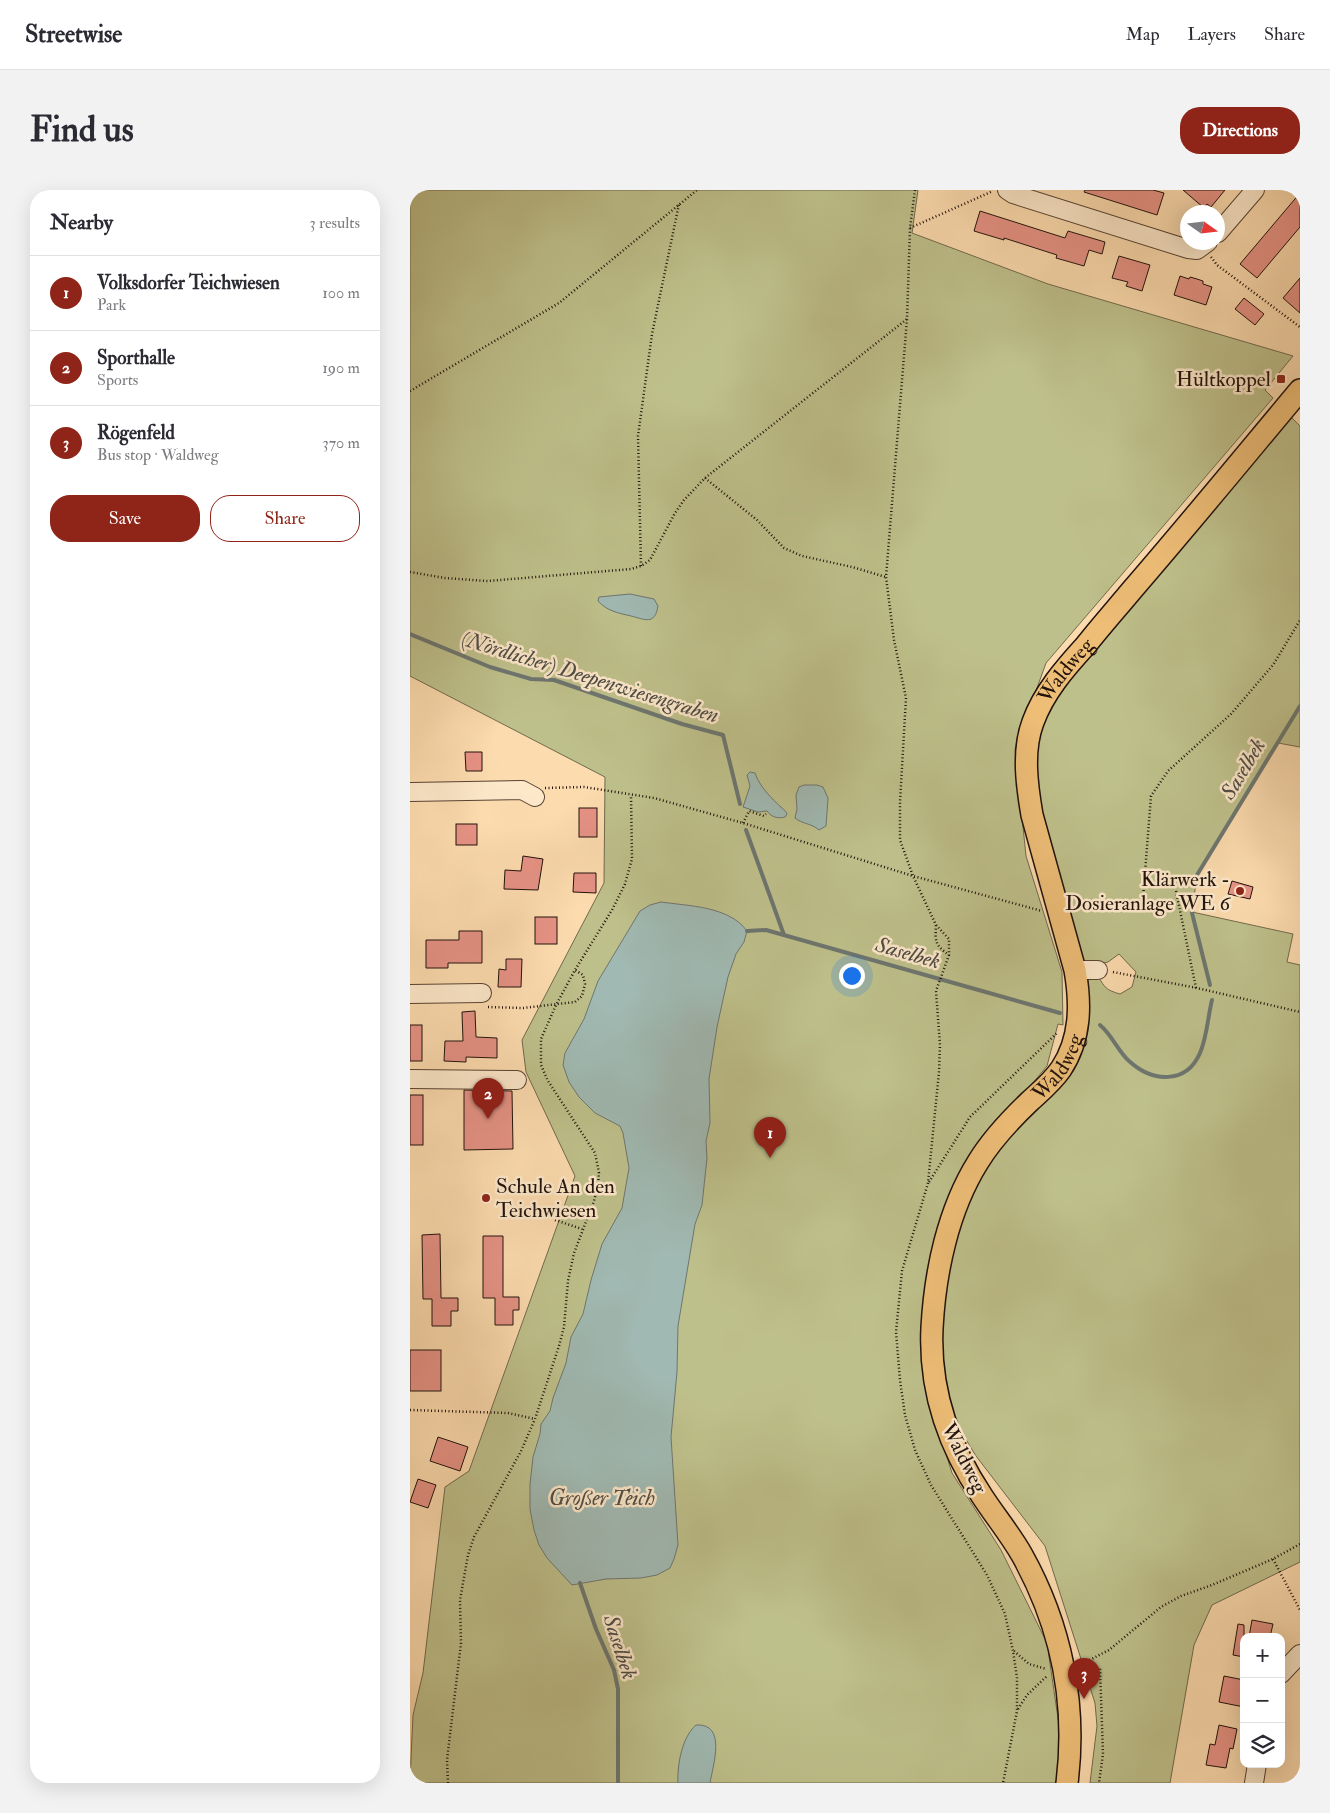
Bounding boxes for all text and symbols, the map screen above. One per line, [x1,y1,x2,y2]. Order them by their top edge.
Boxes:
text: Streetwise [25,19,122,50]
text: Map [1126,23,1160,46]
text: Layers [1188,23,1236,46]
text: Share [1264,23,1305,46]
button: Directions [1180,107,1300,154]
text: Find us [30,108,134,152]
north arrow [1180,205,1225,250]
text: Nearby [50,209,113,236]
text: 3 results [309,213,360,233]
text: Volksdorfer Teichwiesen [97,271,280,295]
text: 1 [63,283,69,303]
text: 100 m [322,283,360,303]
text: Park [97,295,126,315]
text: Sporthalle [97,346,175,370]
text: 2 [62,358,70,378]
text: 190 m [322,358,360,378]
place label: Hültkoppel [1176,366,1272,393]
text: Sports [97,370,138,390]
marker: Hültkoppel [1275,373,1287,385]
text: Rögenfeld [97,421,175,445]
text: 3 [63,433,69,453]
text: 370 m [323,433,360,453]
text: Bus stop · Waldweg [97,445,219,465]
button: Save [50,495,200,542]
button: Share [210,495,360,542]
water label: (Nördlicher) Deepenwiesengraben [458,624,722,730]
street label: Waldweg [1031,632,1100,709]
water label: Saselbek [1213,733,1272,805]
place label: Klärwerk - Dosieranlage WE 6 [1065,866,1231,917]
marker: Klärwerk - Dosieranlage WE 6 [1234,885,1246,897]
water label: Saselbek [871,930,944,976]
your location [839,963,865,989]
street label: Waldweg [1025,1030,1089,1107]
pin: 2 [472,1078,504,1119]
pin: 1 [754,1117,786,1158]
place label: Schule An den Teichwiesen [496,1173,615,1224]
marker: Schule An den Teichwiesen [480,1192,492,1204]
street label: Waldweg [934,1417,993,1498]
water label: Großer Teich [549,1484,655,1512]
water label: Saselbek [596,1610,644,1683]
map controls [1240,1633,1285,1768]
button: + [1240,1633,1285,1678]
pin: 3 [1068,1658,1100,1699]
button: − [1240,1678,1285,1723]
button: layers [1240,1723,1285,1768]

